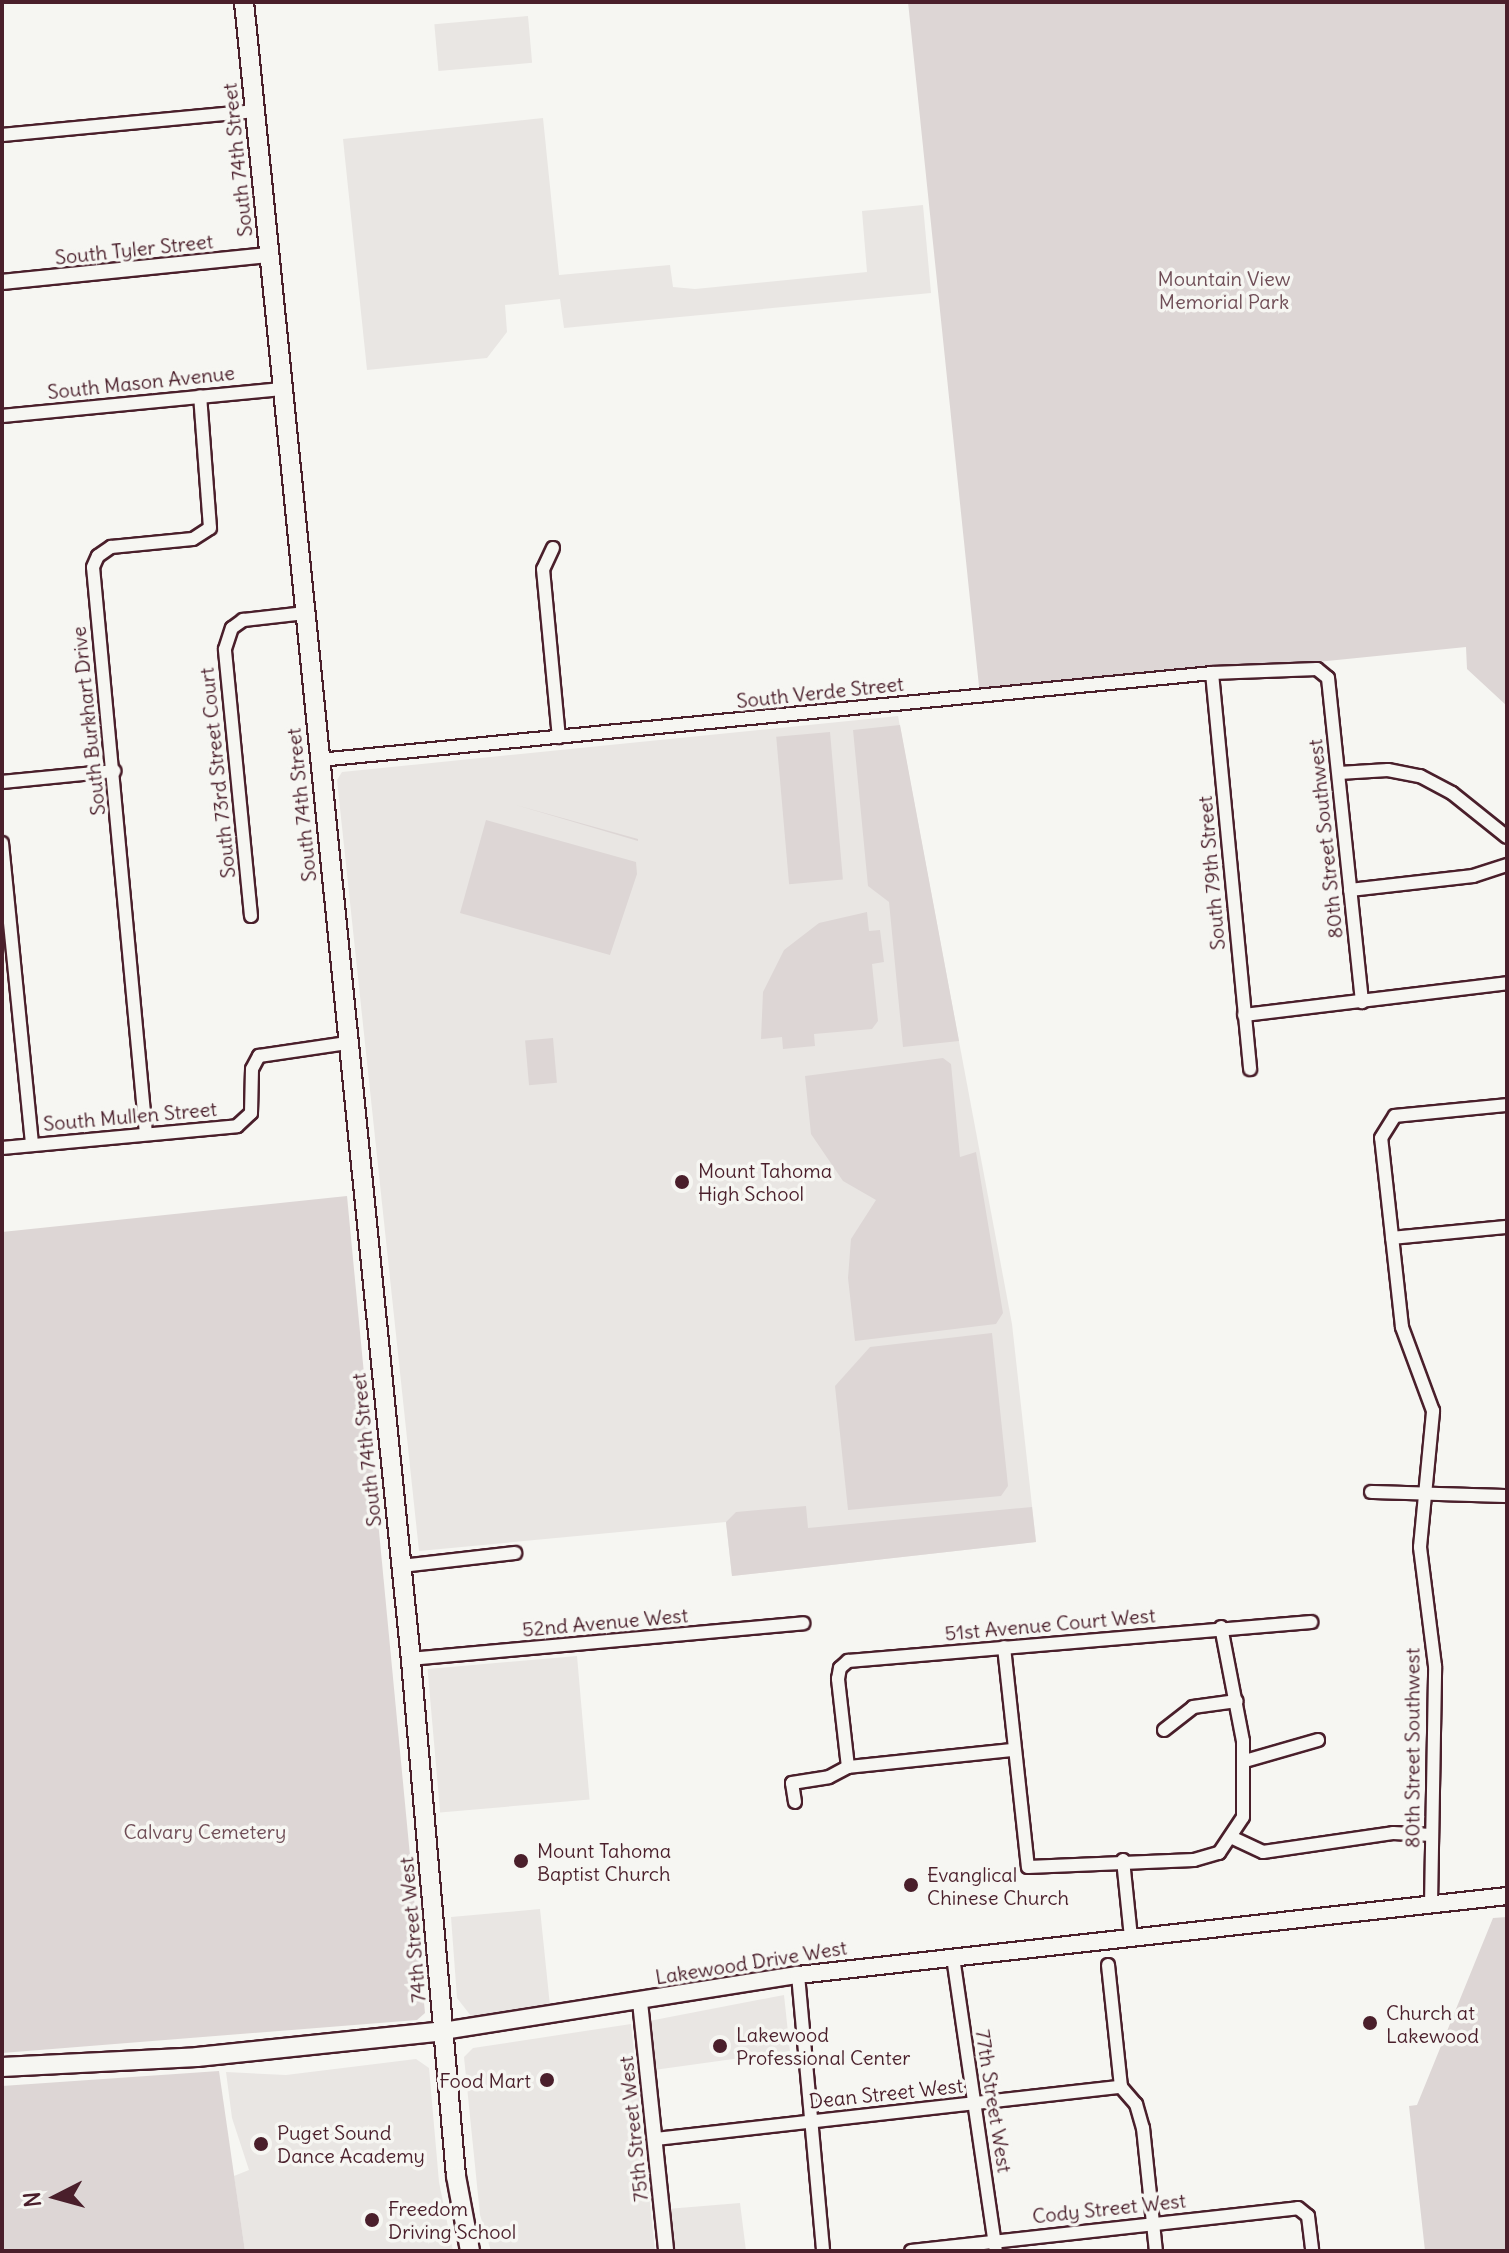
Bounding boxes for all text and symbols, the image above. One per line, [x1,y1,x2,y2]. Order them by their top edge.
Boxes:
street label: South 74th Street [217,82,257,238]
street label: South Tyler Street [54,229,214,269]
park label: Mountain View Memorial Park [1158,266,1290,313]
street label: South Mason Avenue [46,360,236,404]
street label: South Burkhart Drive [66,625,110,817]
street label: South 73rd Street Court [194,667,240,879]
street label: South Verde Street [735,671,905,713]
street label: South 74th Street [281,727,321,883]
street label: 80th Street Southwest [1303,738,1347,940]
street label: South 79th Street [1192,795,1230,951]
street label: South Mullen Street [42,1096,218,1136]
place label: Mount Tahoma High School [698,1158,832,1205]
marker: Mount Tahoma High School [673,1173,691,1191]
street label: South 74th Street [346,1372,386,1528]
street label: 52nd Avenue West [521,1603,689,1641]
street label: 51st Avenue Court West [944,1603,1156,1645]
street label: 80th Street Southwest [1400,1648,1424,1848]
park label: Calvary Cemetery [124,1819,286,1843]
place label: Mount Tahoma Baptist Church [537,1838,671,1885]
marker: Mount Tahoma Baptist Church [512,1852,530,1870]
street label: 74th Street West [394,1856,430,2004]
place label: Evanglical Chinese Church [927,1862,1069,1909]
marker: Evanglical Chinese Church [902,1876,920,1894]
street label: Lakewood Drive West [653,1935,849,1989]
place label: Church at Lakewood [1386,2000,1479,2047]
marker: Church at Lakewood [1361,2014,1379,2032]
place label: Lakewood Professional Center [736,2022,910,2069]
street label: 77th Street West [971,2028,1017,2174]
marker: Lakewood Professional Center [711,2037,729,2055]
street label: 75th Street West [613,2055,653,2203]
place label: Food Mart [439,2068,531,2092]
marker: Food Mart [538,2071,556,2089]
street label: Dean Street West [808,2073,964,2113]
place label: Puget Sound Dance Academy [277,2120,425,2167]
marker: Puget Sound Dance Academy [252,2135,270,2153]
north arrow [16,2157,96,2237]
street label: Cody Street West [1031,2188,1187,2228]
text: N [17,2190,47,2209]
place label: Freedom Driving School [388,2196,516,2243]
marker: Freedom Driving School [363,2211,381,2229]

